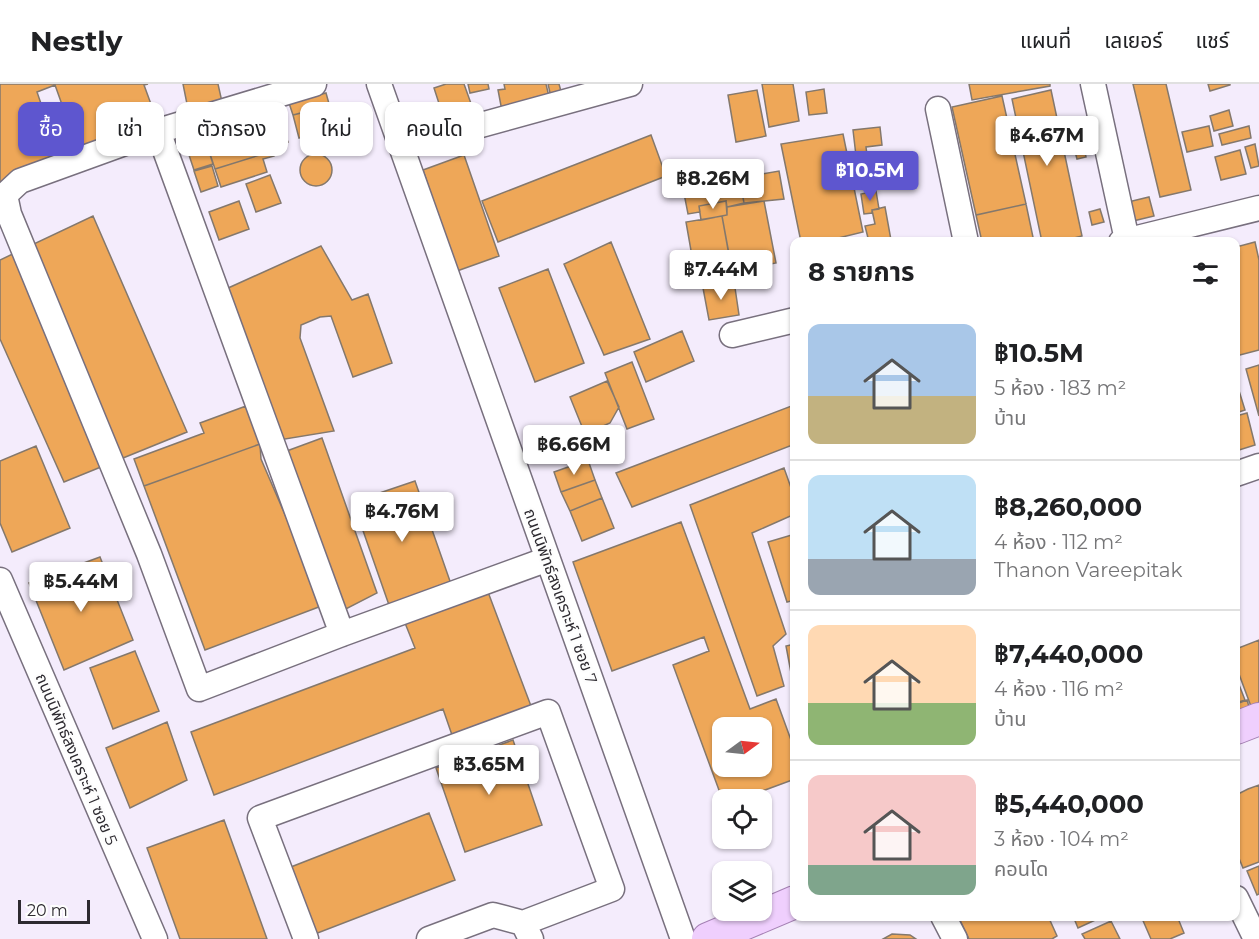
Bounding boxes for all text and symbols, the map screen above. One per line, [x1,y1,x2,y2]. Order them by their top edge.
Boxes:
text: Nestly [30,24,123,58]
text: แผนที่ [1020,28,1071,53]
text: เลเยอร์ [1104,28,1163,53]
text: แชร์ [1196,28,1229,53]
chip: ซื้อ [18,102,84,156]
chip: เช่า [96,102,164,156]
chip: ตัวกรอง [176,102,288,156]
chip: ใหม่ [300,102,373,156]
chip: คอนโด [385,102,484,156]
pin: ฿4.67M [998,116,1096,167]
text: ฿4.67M [1010,123,1084,147]
pin: ฿10.5M [821,151,919,202]
text: ฿10.5M [835,158,905,182]
pin: ฿8.26M [664,159,762,210]
text: ฿8.26M [676,166,750,190]
pin: ฿7.44M [672,250,770,301]
text: 8 รายการ [808,256,914,288]
text: ฿7.44M [684,257,758,281]
icon: filters [1189,257,1222,290]
text: ฿10.5M [994,337,1084,369]
icon: home [856,348,928,420]
text: 5 ห้อง · 183 m² [994,376,1126,400]
text: บ้าน [994,406,1026,430]
pin: ฿6.66M [525,425,623,476]
text: ฿6.66M [537,432,611,456]
text: ฿8,260,000 [994,491,1142,523]
pin: ฿4.76M [353,492,451,543]
text: ฿4.76M [365,499,439,523]
icon: home [856,499,928,571]
street label: ถนนนิพัทธ์สงเคราะห์ 1 ซอย 7 [520,506,601,686]
text: 4 ห้อง · 112 m² [994,530,1123,554]
text: Thanon Vareepitak [994,558,1182,582]
pin: ฿5.44M [32,562,130,613]
text: ฿5.44M [43,569,119,593]
text: ฿7,440,000 [994,638,1143,670]
icon: home [856,649,928,721]
street label: ถนนนิพัทธ์สงเคราะห์ 1 ซอย 5 [32,670,121,848]
text: 4 ห้อง · 116 m² [994,677,1124,701]
text: บ้าน [994,707,1026,731]
north arrow [712,717,772,777]
map controls [712,717,772,921]
pin: ฿3.65M [440,745,538,796]
text: ฿3.65M [453,752,525,776]
text: ฿5,440,000 [994,788,1144,820]
button: locate [712,789,772,849]
icon: home [856,799,928,871]
text: 3 ห้อง · 104 m² [994,827,1129,851]
text: คอนโด [994,857,1048,881]
button: layers [712,861,772,921]
scale bar [18,897,90,924]
text: 20 m [27,901,68,920]

